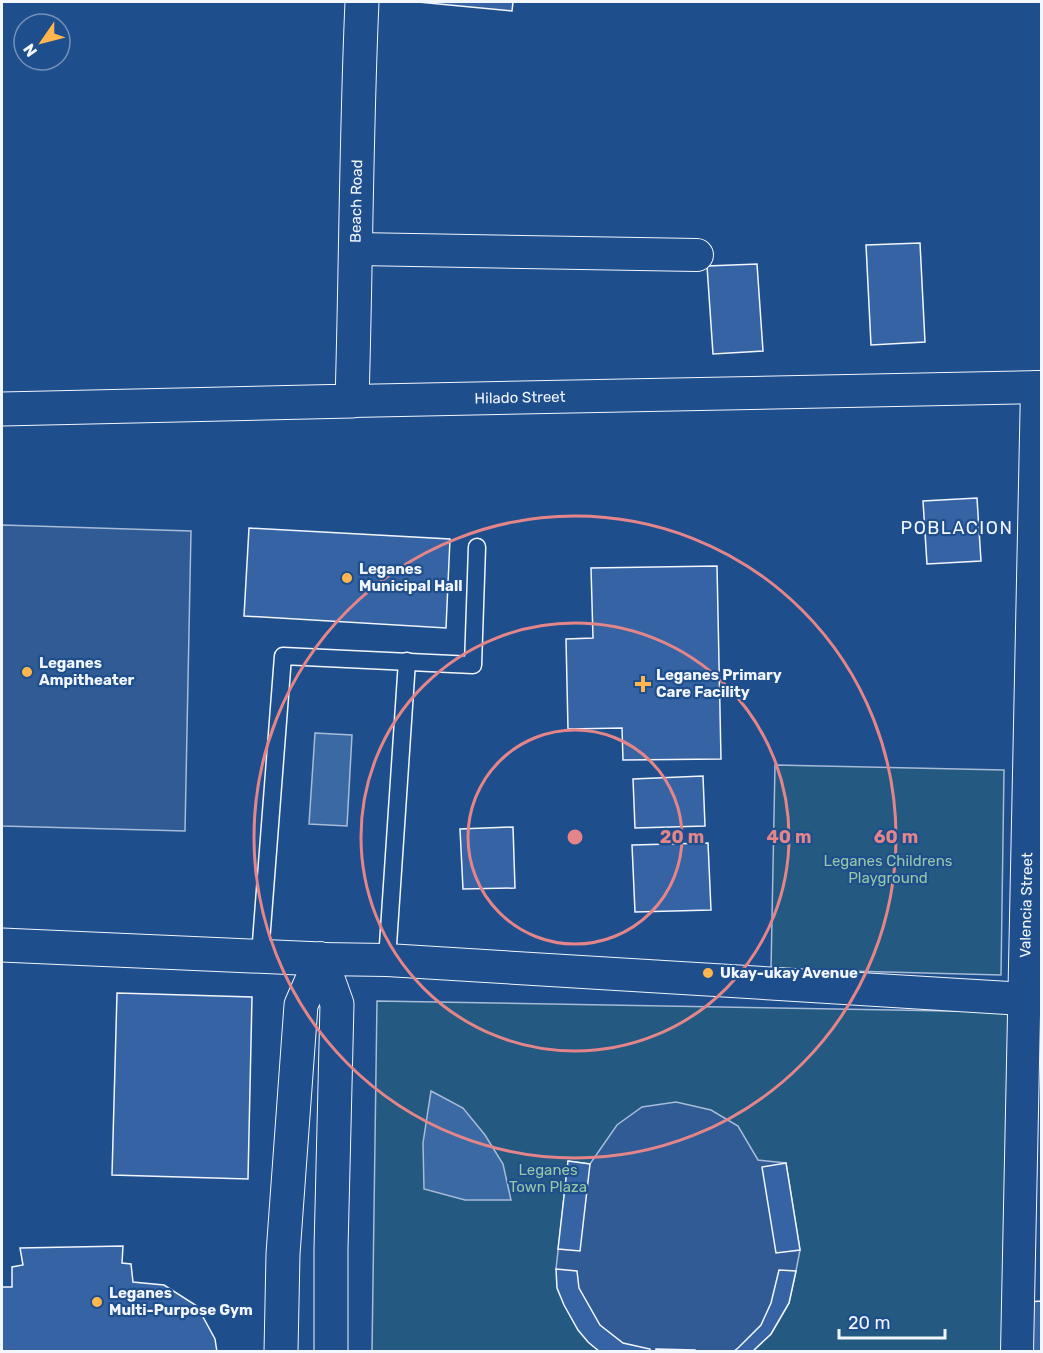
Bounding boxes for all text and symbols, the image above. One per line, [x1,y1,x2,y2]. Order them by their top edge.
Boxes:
north arrow [12,12,72,72]
text: N [19,40,41,60]
street label: Beach Road [346,159,366,243]
street label: Hilado Street [474,388,566,408]
district label: POBLACION [901,517,1013,539]
place label: Leganes Municipal Hall [359,560,463,595]
marker: Leganes Municipal Hall [340,571,354,585]
place label: Leganes Ampitheater [39,654,135,689]
marker: Leganes Ampitheater [20,665,34,679]
place label: Leganes Primary Care Facility [656,666,782,701]
marker: Leganes Primary Care Facility [634,675,652,693]
text: 20 m [660,826,704,848]
text: 40 m [767,826,811,848]
text: 60 m [874,826,918,848]
centre of rings [565,827,585,847]
park label: Leganes Childrens Playground [824,852,953,887]
street label: Valencia Street [1016,852,1036,958]
place label: Ukay-ukay Avenue [720,964,858,982]
marker: Ukay-ukay Avenue [701,966,715,980]
park label: Leganes Town Plaza [509,1161,587,1196]
place label: Leganes Multi-Purpose Gym [109,1284,253,1319]
marker: Leganes Multi-Purpose Gym [90,1295,104,1309]
scale bar [839,1302,946,1340]
text: 20 m [848,1312,890,1334]

